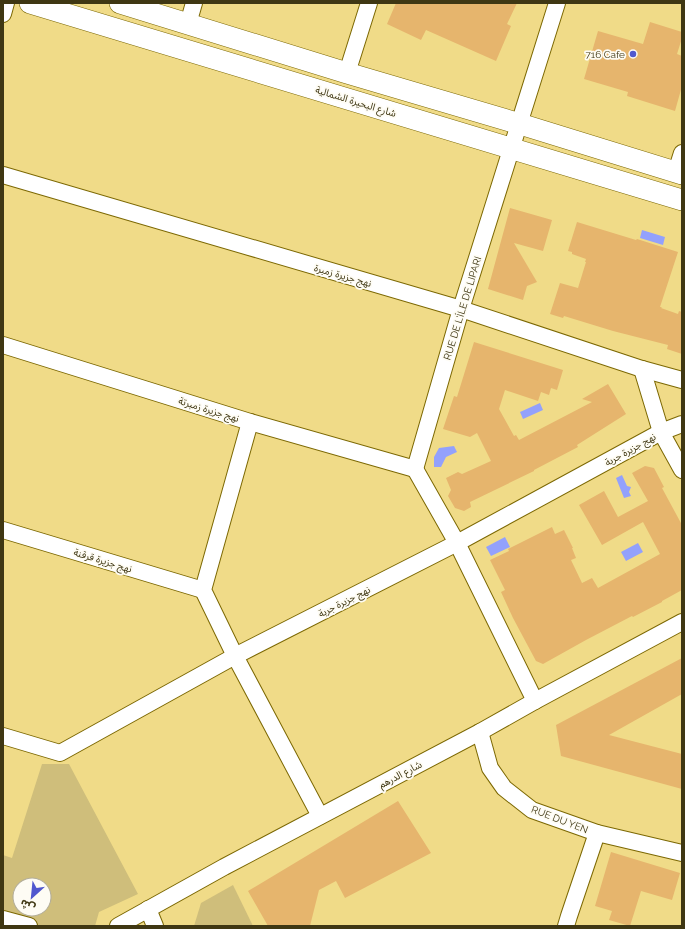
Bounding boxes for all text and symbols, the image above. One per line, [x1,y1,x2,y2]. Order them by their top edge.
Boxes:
place label: 716 Cafe [586,49,625,60]
marker: 716 Cafe [628,49,638,59]
street label: شارع البحيرة الشمالية [313,84,398,121]
street label: RUE DE L'ÎLE DE LIPARI [441,255,484,361]
street label: نهج جزيرة زمبرة [312,262,373,291]
street label: نهج جزيرة زمبرتة [177,395,241,426]
street label: نهج جزيرة جربة [603,431,659,470]
street label: نهج جزيرة قرقنة [72,546,134,577]
street label: نهج جزيرة جربة [317,584,373,621]
street label: شارع الدرهم [377,758,425,792]
street label: RUE DU YEN [530,804,590,835]
north arrow [12,877,52,917]
text: ش [18,896,37,915]

